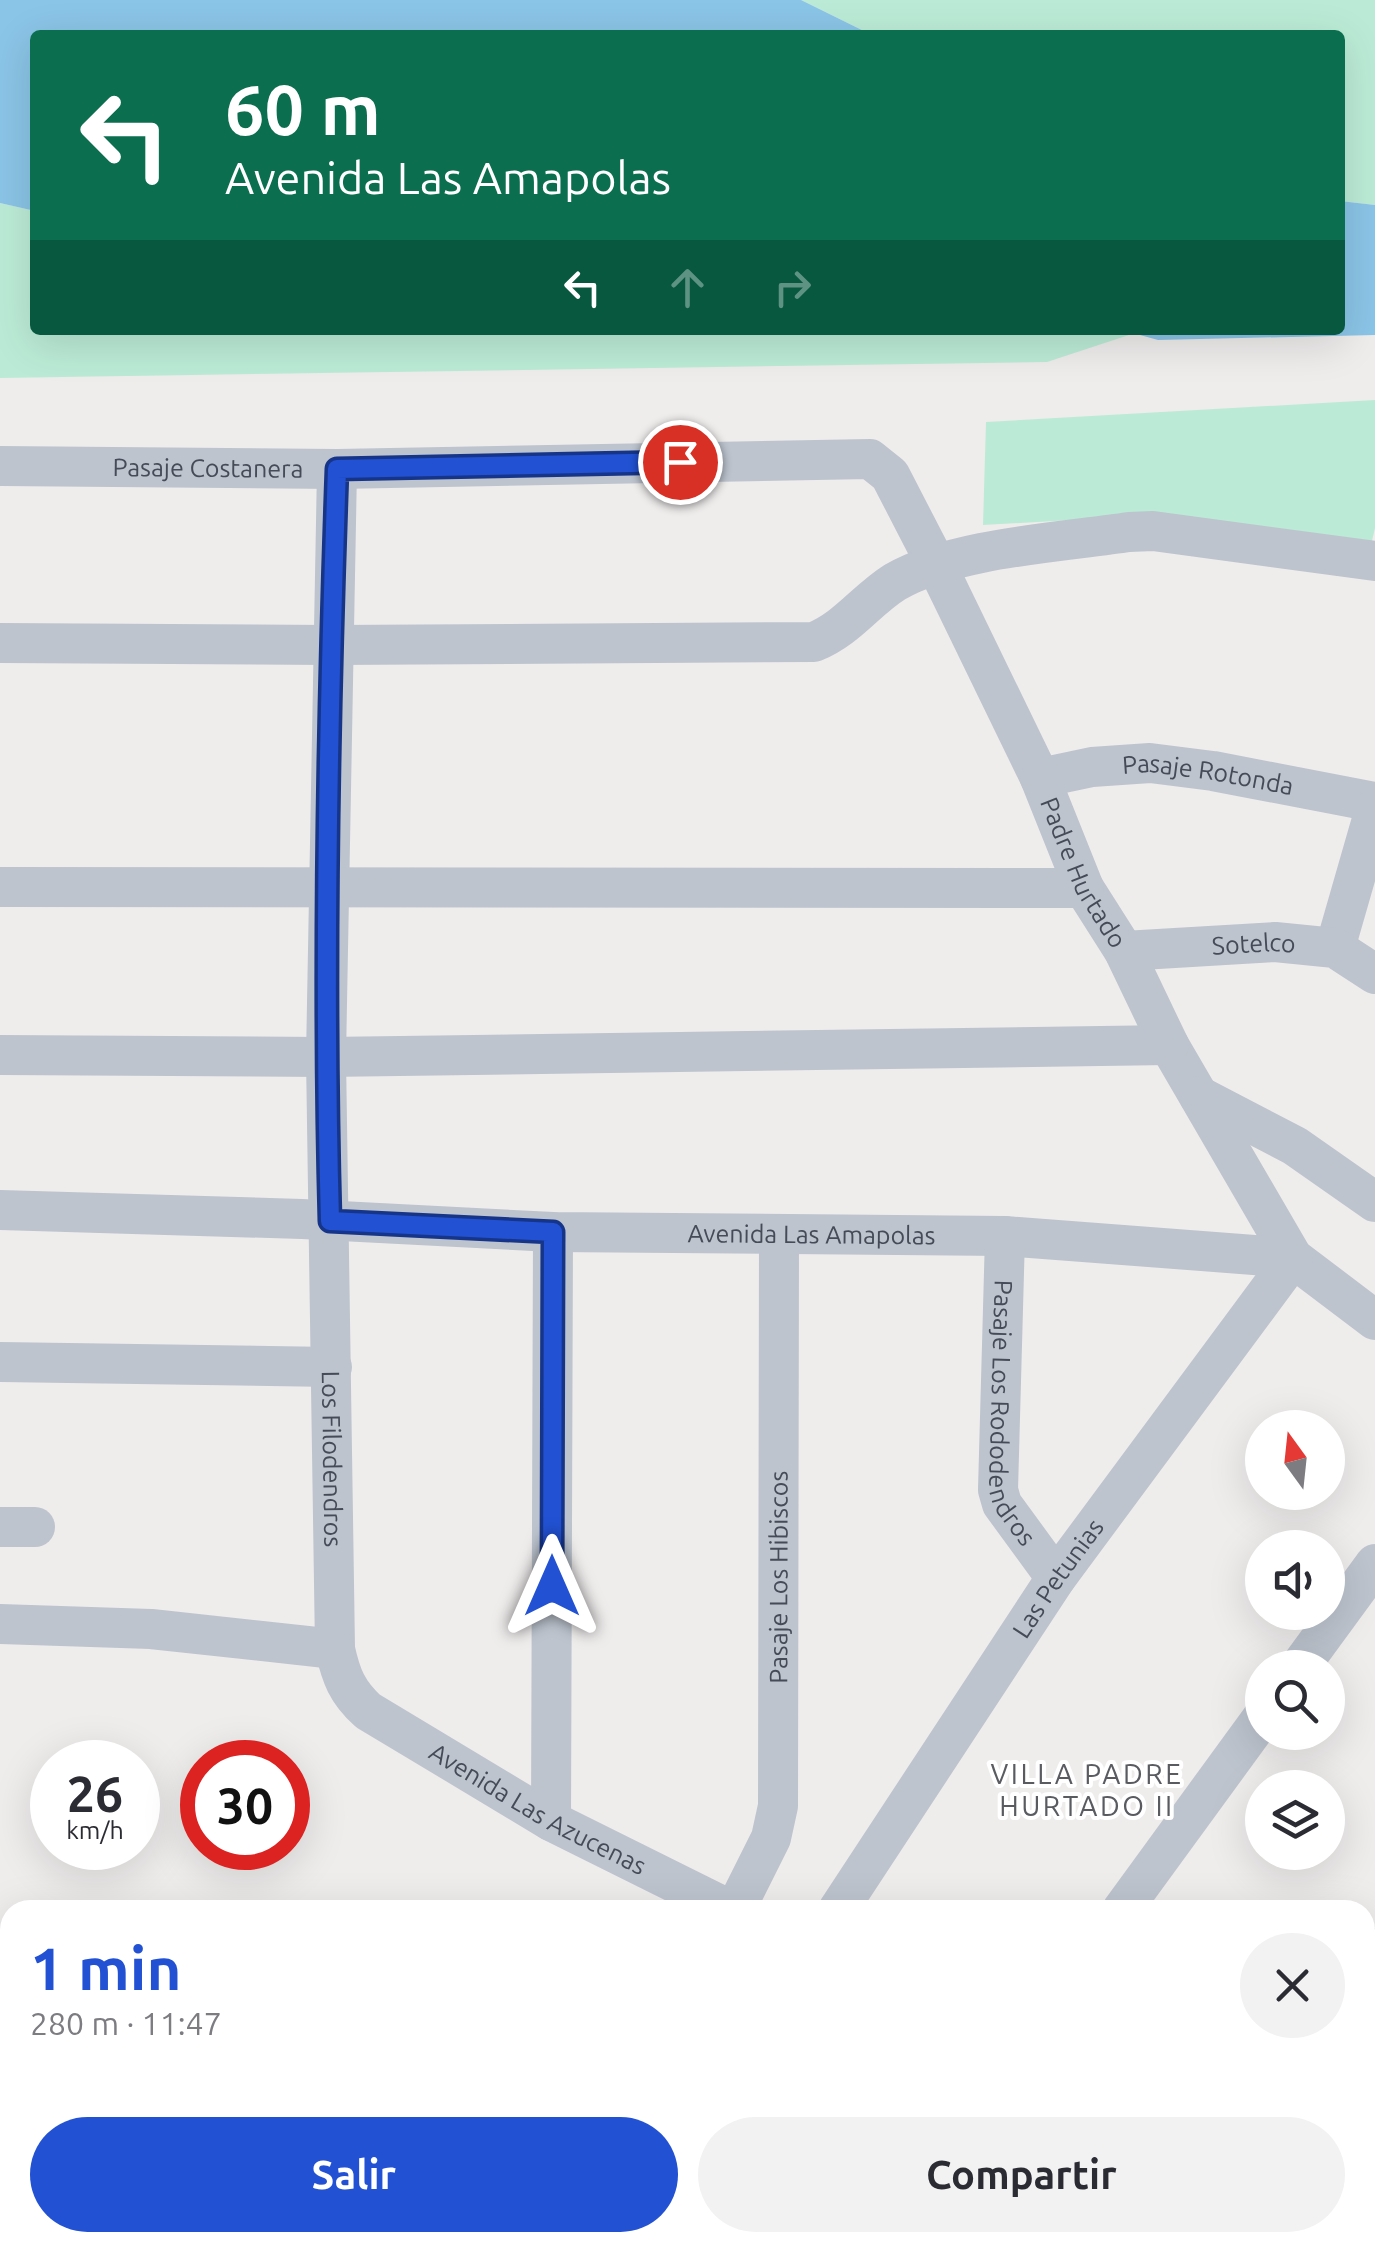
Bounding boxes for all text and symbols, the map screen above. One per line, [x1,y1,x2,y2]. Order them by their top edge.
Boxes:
icon: left [60,70,190,200]
text: 60 m [225,70,381,148]
text: Avenida Las Amapolas [225,152,671,203]
icon: left [555,260,610,315]
icon: ahead [660,260,715,315]
icon: right [765,260,820,315]
pin [638,420,723,505]
icon: arrive [653,435,708,490]
street label: Pasaje Costanera [112,453,304,483]
street label: Pasaje Rotonda [1121,749,1296,800]
street label: Padre Hurtado [1035,793,1132,953]
street label: Sotelco [1211,928,1297,960]
street label: Avenida Las Amapolas [687,1219,936,1249]
street label: Pasaje Los Rododendros [984,1279,1041,1551]
street label: Los Filodendros [317,1370,347,1547]
north arrow [1245,1410,1345,1510]
map controls [1245,1410,1345,1870]
street label: Pasaje Los Hibiscos [764,1471,793,1684]
street label: Las Petunias [1007,1513,1109,1643]
button: sound [1245,1530,1345,1630]
position arrow [500,1534,604,1638]
button: search [1245,1650,1345,1750]
street label: Avenida Las Azucenas [425,1737,651,1880]
speed limit sign: 30 [180,1740,310,1870]
district label: VILLA PADRE HURTADO II [990,1758,1184,1821]
text: 26 [67,1765,123,1821]
button: layers [1245,1770,1345,1870]
text: km/h [66,1816,124,1844]
button: close [1240,1933,1345,2038]
text: 1 min [30,1934,182,2001]
text: 280 m · 11:47 [30,2005,222,2041]
button: Salir [30,2117,678,2232]
button: Compartir [698,2117,1345,2232]

